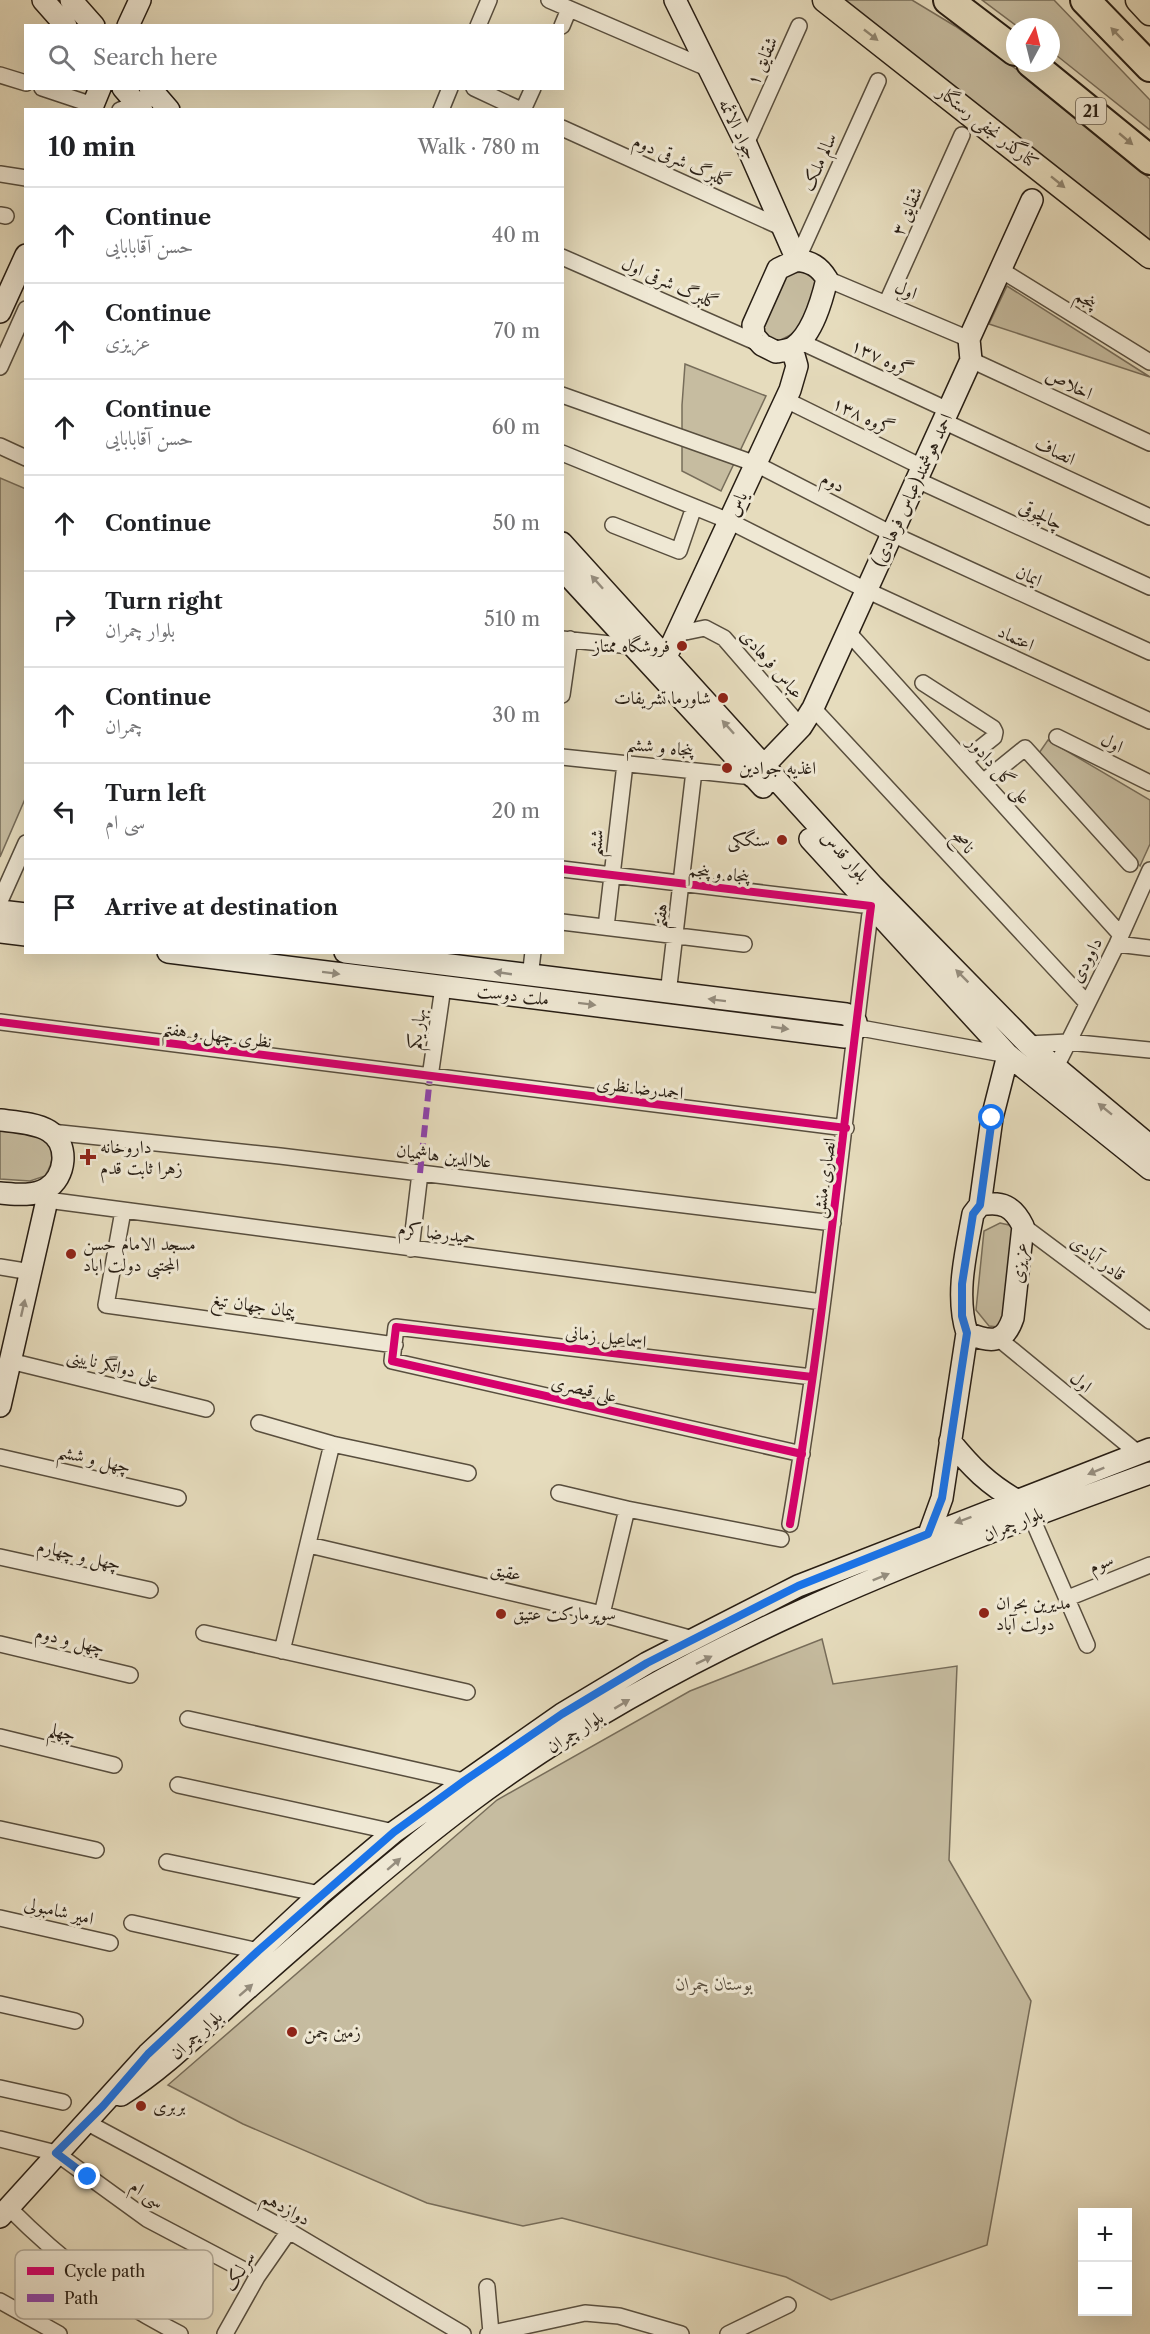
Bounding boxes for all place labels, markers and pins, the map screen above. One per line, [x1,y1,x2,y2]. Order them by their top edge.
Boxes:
place label: فروشگاه ممتاز [591,634,670,658]
marker: فروشگاه ممتاز [675,639,689,653]
place label: شاورما تشریفات [614,687,711,710]
marker: شاورما تشریفات [716,691,730,705]
place label: اغذیه جوادین [739,757,816,779]
marker: اغذیه جوادین [720,761,734,775]
place label: سنگکی [728,828,770,853]
marker: سنگکی [775,833,789,847]
place label: داروخانه زهرا ثابت قدم [100,1136,183,1184]
marker: داروخانه زهرا ثابت قدم [81,1150,95,1164]
place label: مسجد الامام حسن المجتبى دولت اباد [83,1233,196,1280]
marker: مسجد الامام حسن المجتبى دولت اباد [64,1247,78,1261]
place label: مدیرین بحران دولت آباد [996,1592,1071,1635]
place label: سوپرمارکت عتیق [513,1603,616,1625]
marker: مدیرین بحران دولت آباد [977,1606,991,1620]
marker: سوپرمارکت عتیق [494,1607,508,1621]
place label: زمین چمن [304,2021,361,2044]
marker: زمین چمن [285,2025,299,2039]
place label: بربری [153,2095,185,2117]
marker: بربری [134,2099,148,2113]

